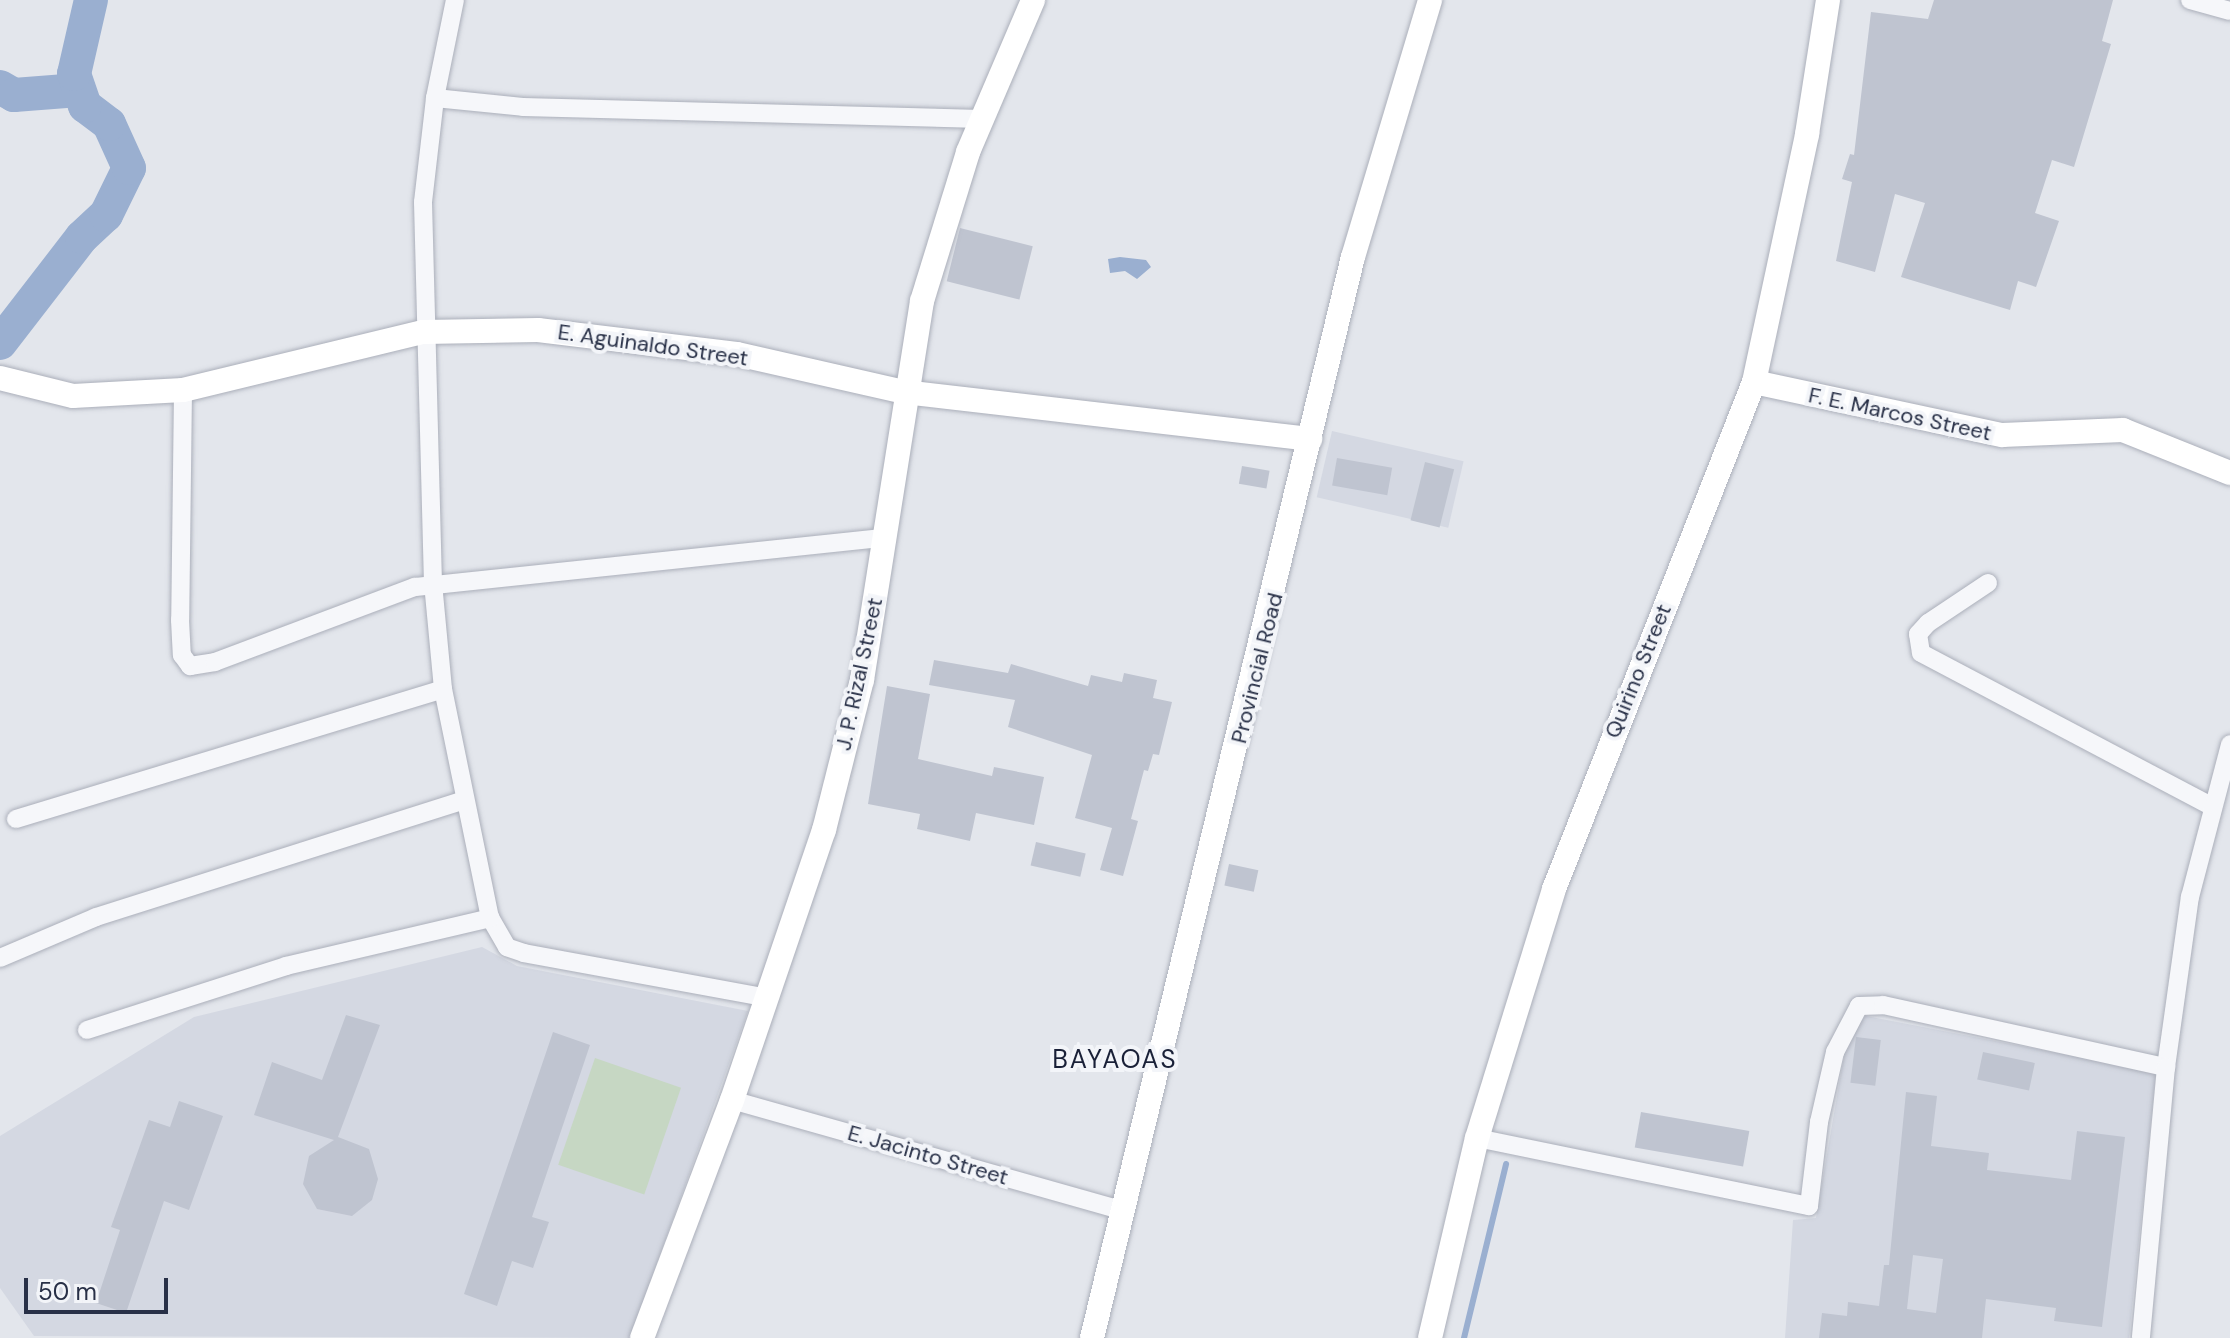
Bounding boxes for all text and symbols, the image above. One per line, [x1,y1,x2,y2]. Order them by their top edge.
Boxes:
street label: E. Aguinaldo Street [556,319,750,371]
street label: F. E. Marcos Street [1806,382,1994,446]
street label: Provincial Road [1226,590,1288,746]
street label: J. P. Rizal Street [830,595,888,753]
street label: Quirino Street [1599,600,1677,742]
district label: BAYAOAS [1052,1044,1178,1076]
street label: E. Jacinto Street [845,1119,1011,1191]
scale bar [28,1262,172,1312]
text: 50 m [38,1276,97,1307]

